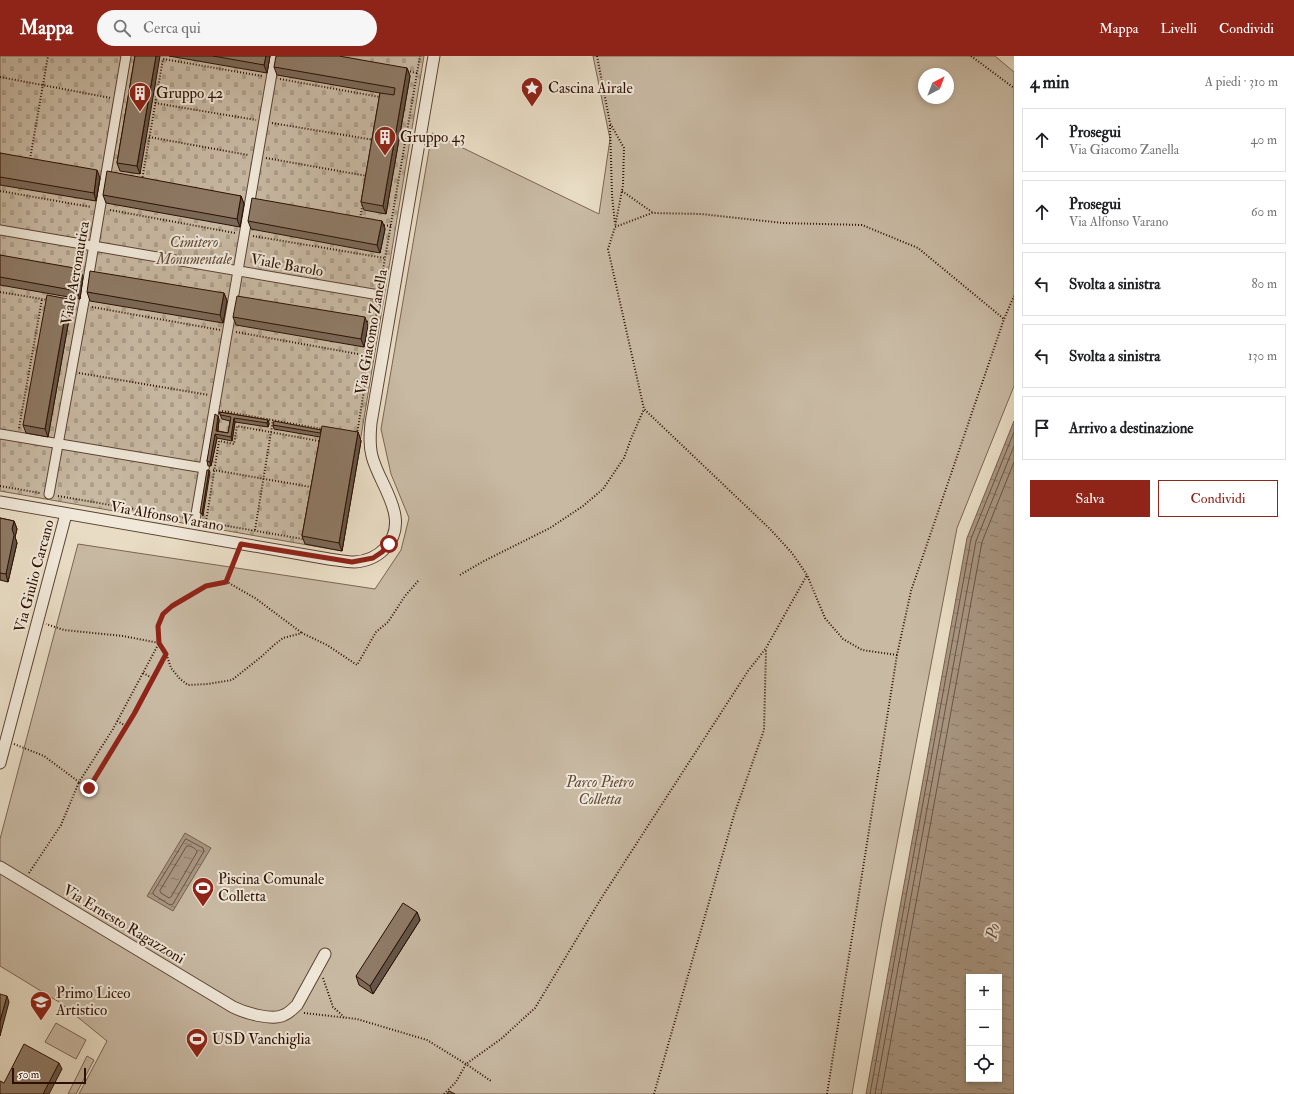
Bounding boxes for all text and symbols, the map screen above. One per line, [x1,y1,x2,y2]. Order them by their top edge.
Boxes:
search box [97,10,377,46]
text: Mappa [20,16,73,40]
icon: search [111,17,133,39]
text: Cerca qui [143,19,201,38]
text: Mappa [1099,20,1138,37]
text: Livelli [1160,20,1197,37]
text: Condividi [1219,20,1274,37]
north arrow [918,68,954,104]
text: 4 min [1030,72,1069,93]
text: A piedi · 310 m [1205,74,1278,90]
place icon: Cascina Airale [519,75,545,108]
place label: Cascina Airale [548,79,633,98]
building icon: Gruppo 42 [127,80,153,113]
place label: Gruppo 42 [156,84,224,104]
text: Prosegui [1069,123,1121,142]
building icon: Gruppo 43 [372,124,398,157]
place label: Gruppo 43 [400,128,465,148]
icon: ahead [1031,129,1053,151]
text: 40 m [1251,132,1277,148]
text: Via Giacomo Zanella [1069,142,1179,158]
text: Prosegui [1069,195,1121,214]
icon: ahead [1031,201,1053,223]
text: 60 m [1251,204,1277,220]
text: Via Alfonso Varano [1069,214,1168,230]
street label: Viale Aeronautica [57,219,94,326]
park label: Cimitero Monumentale [155,233,233,269]
street label: Viale Barolo [249,250,325,281]
street label: Via Giacomo Zanella [351,267,392,396]
icon: left [1031,273,1053,295]
text: Svolta a sinistra [1069,275,1161,294]
text: 80 m [1251,276,1277,292]
icon: left [1031,345,1053,367]
text: Svolta a sinistra [1069,347,1161,366]
text: 130 m [1248,348,1277,364]
icon: arrive [1031,417,1053,439]
text: Arrivo a destinazione [1069,419,1194,438]
button: Salva [1030,480,1150,517]
button: Condividi [1158,480,1278,517]
street label: Via Alfonso Varano [109,497,225,536]
street label: Via Giulio Carcano [10,518,59,635]
route start [380,535,398,553]
park label: Parco Pietro Colletta [565,773,634,809]
route end [80,779,98,797]
place label: Piscina Comunale Colletta [218,870,324,906]
sports icon: Piscina Comunale Colletta [190,875,216,908]
street label: Via Ernesto Ragazzoni [59,881,188,968]
water label: Po [981,921,1005,942]
map controls [966,974,1002,1082]
button: + [966,974,1002,1010]
place label: Primo Liceo Artistico [55,984,131,1020]
school or university icon: Primo Liceo Artistico [28,989,54,1022]
button: − [966,1010,1002,1046]
sports icon: USD Vanchiglia [184,1026,210,1059]
place label: USD Vanchiglia [212,1030,312,1049]
button: locate [966,1046,1002,1082]
scale bar [12,1066,86,1085]
text: 50 m [18,1068,39,1081]

